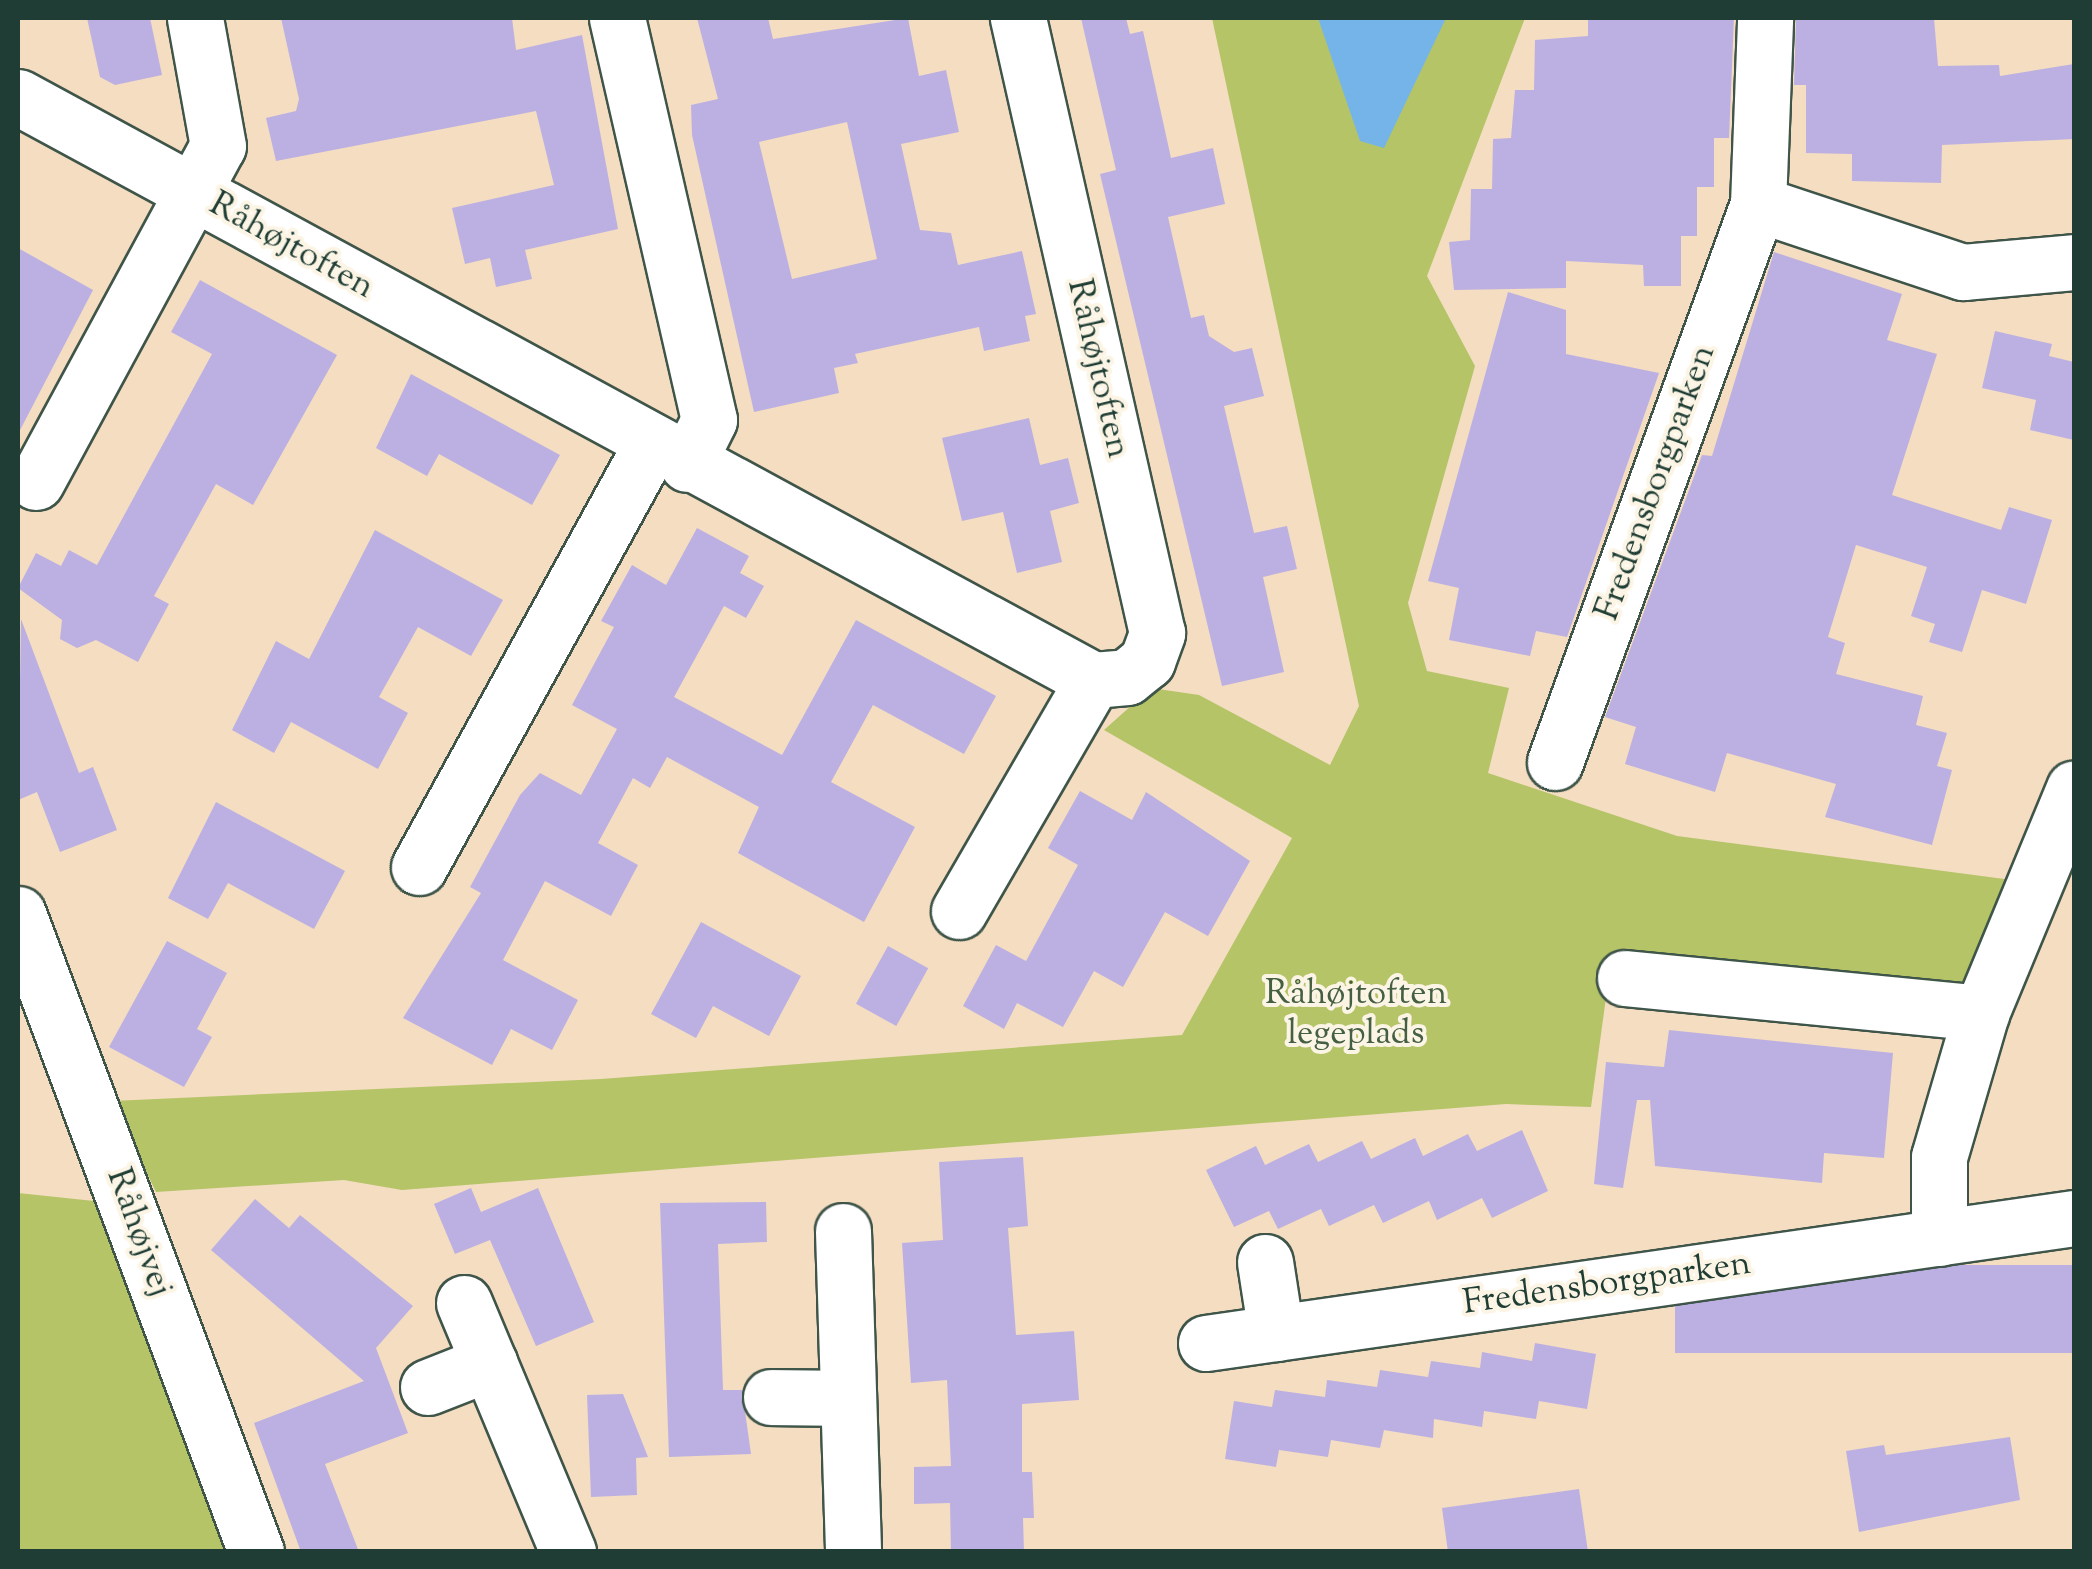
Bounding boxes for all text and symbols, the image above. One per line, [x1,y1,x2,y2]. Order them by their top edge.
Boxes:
street label: Råhøjtoften [201,184,381,310]
street label: Råhøjtoften [1056,275,1138,463]
street label: Fredensborgparken [1588,340,1726,626]
park label: Råhøjtoften legeplads [1265,974,1447,1056]
street label: Råhøjvej [95,1163,181,1303]
street label: Fredensborgparken [1460,1244,1754,1326]

